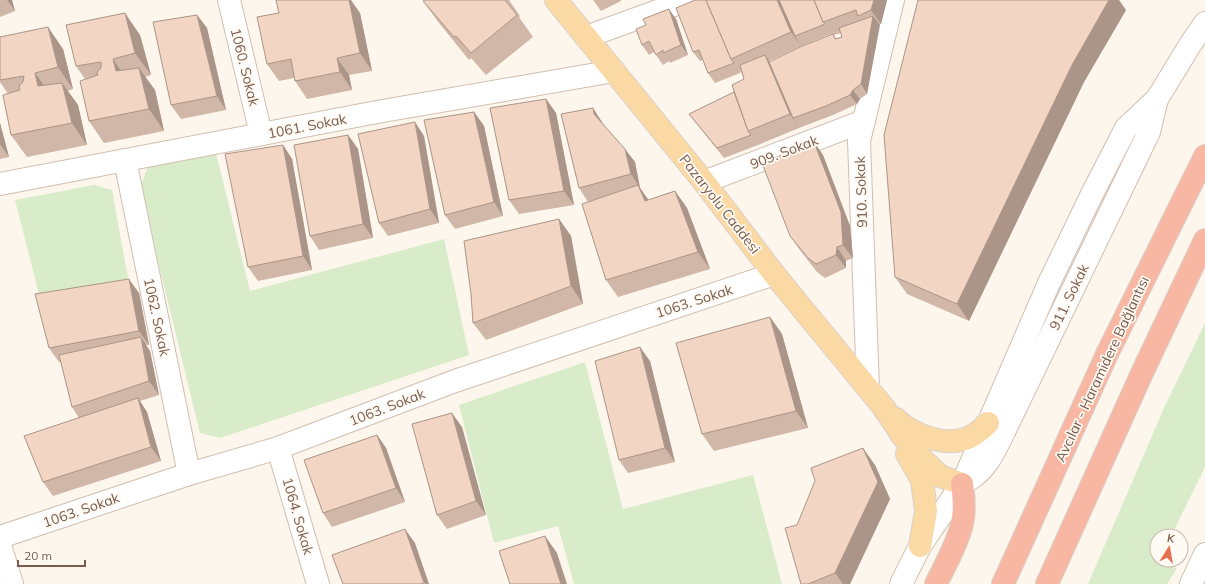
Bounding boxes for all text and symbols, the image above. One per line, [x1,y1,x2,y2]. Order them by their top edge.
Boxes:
street label: 1060. Sokak [227,26,264,109]
street label: 1061. Sokak [266,109,349,142]
street label: 909. Sokak [747,131,821,173]
street label: Pazaryolu Caddesi [676,151,764,257]
street label: 910. Sokak [851,155,871,228]
street label: 911. Sokak [1045,260,1093,333]
street label: Avcılar - Haramidere Bağlantısı [1051,273,1153,465]
street label: 1062. Sokak [140,276,174,359]
street label: 1063. Sokak [653,280,736,322]
street label: 1063. Sokak [346,384,428,430]
street label: 1064. Sokak [278,475,318,558]
street label: 1063. Sokak [40,488,122,532]
north arrow [1149,528,1189,568]
text: K [1166,531,1177,546]
scale bar [18,542,85,568]
text: 20 m [24,548,52,563]

